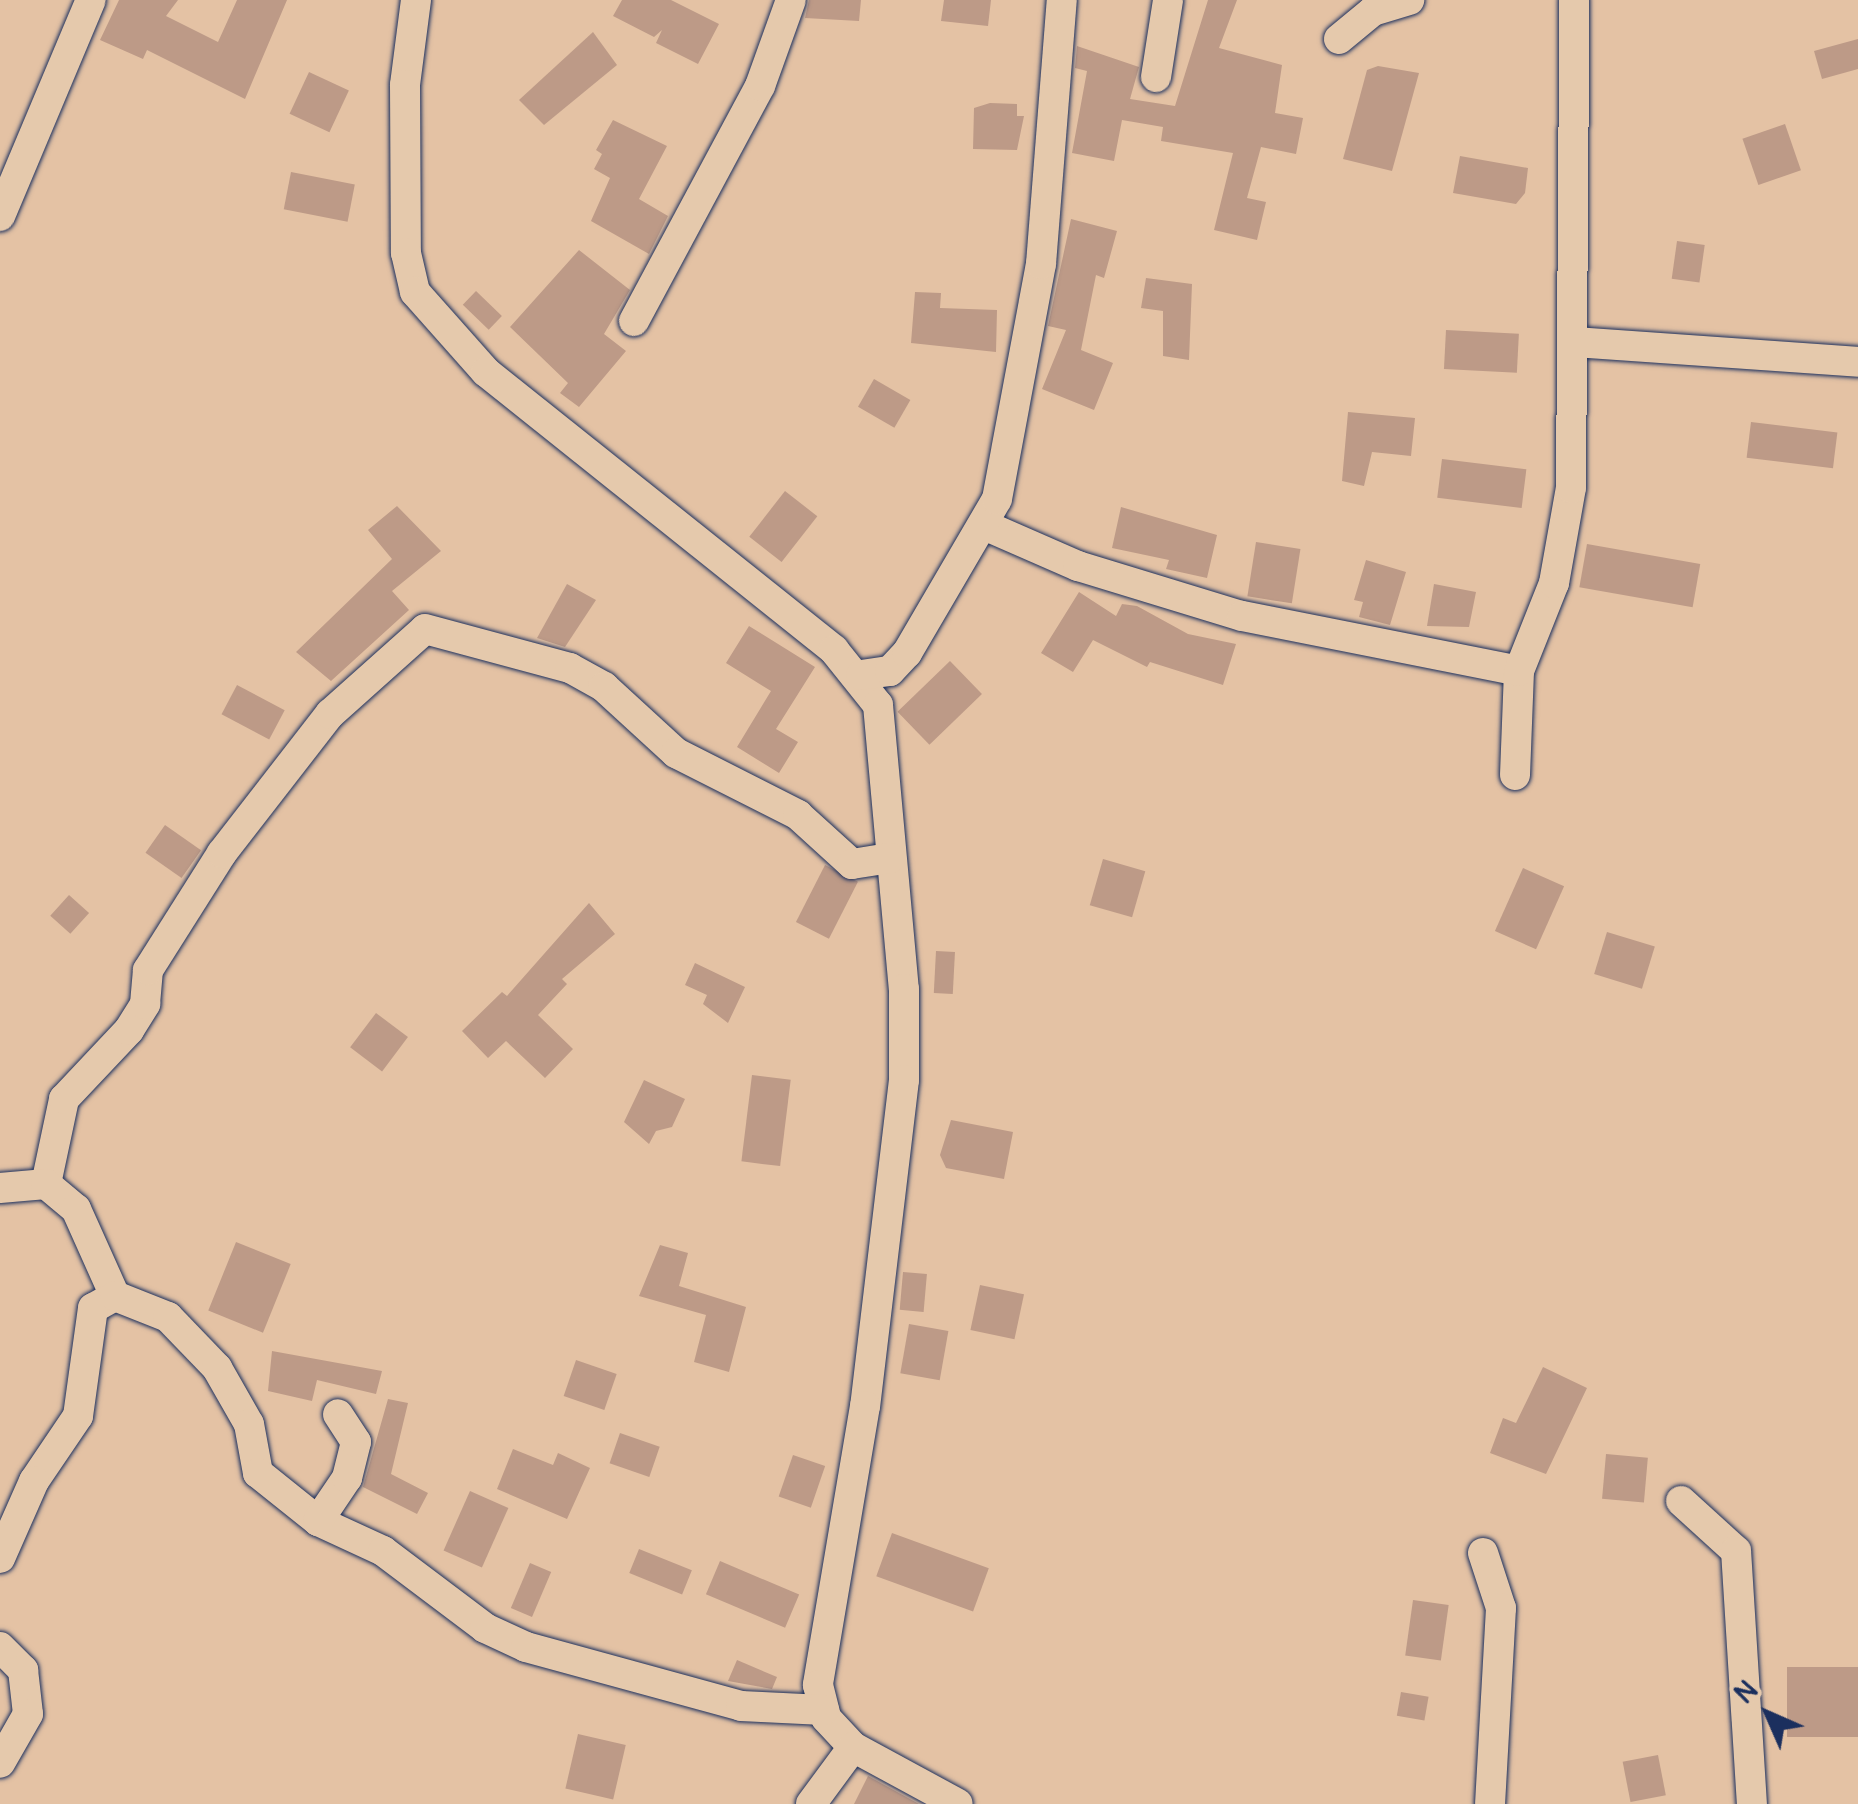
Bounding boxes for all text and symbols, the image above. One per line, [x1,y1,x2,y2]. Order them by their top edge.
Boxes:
north arrow [1718,1664,1818,1764]
text: N [1727,1673,1766,1712]

